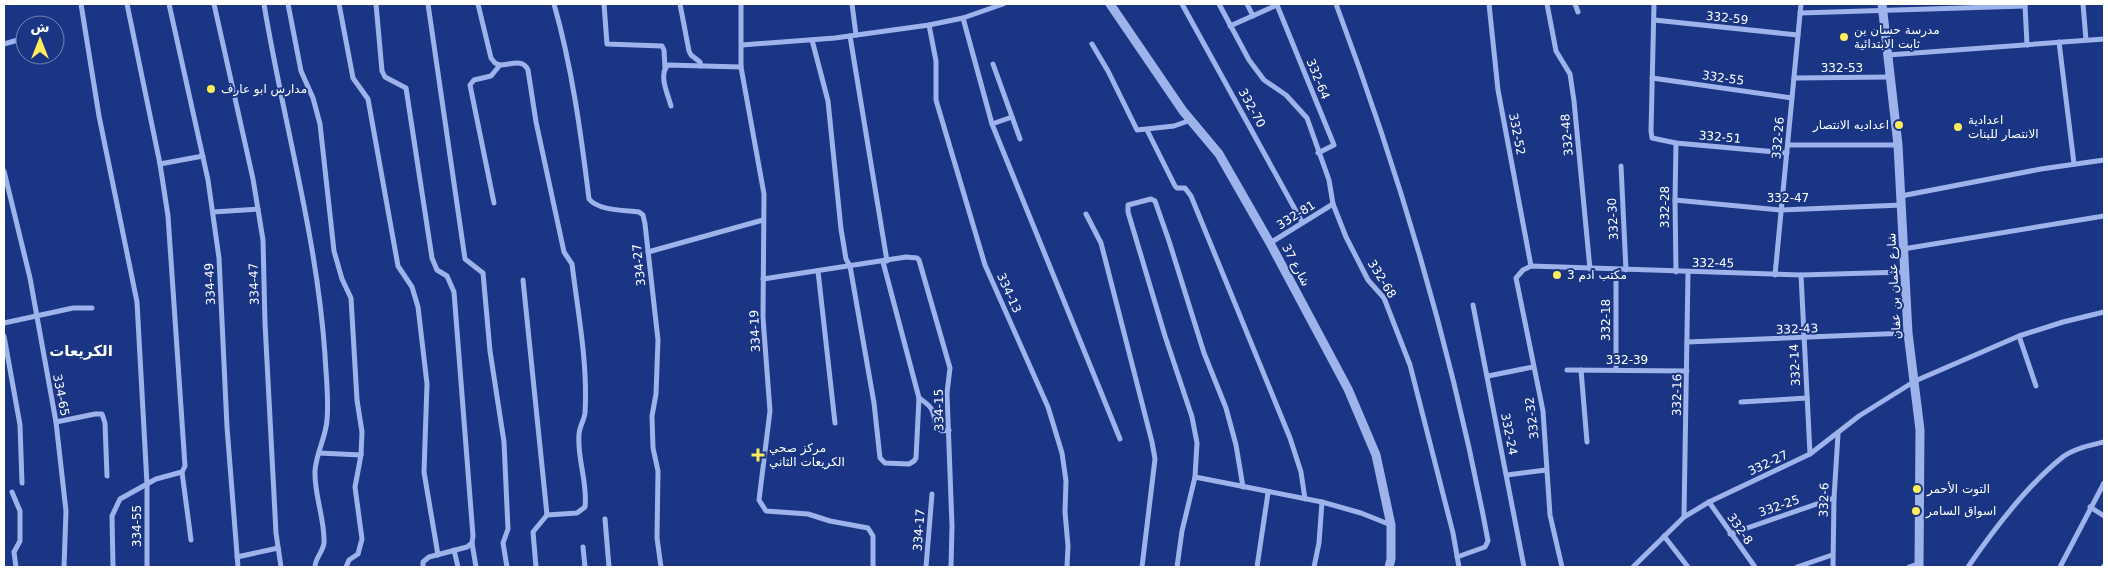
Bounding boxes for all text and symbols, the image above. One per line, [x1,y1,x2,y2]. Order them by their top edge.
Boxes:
street label: 332-59 [1705,9,1749,27]
north arrow [15,15,65,65]
text: ش [30,19,50,35]
place label: مدرسة حسان بن ثابت الابتدائية [1854,23,1940,51]
marker: مدرسة حسان بن ثابت الابتدائية [1838,31,1850,43]
street label: 332-64 [1304,57,1332,101]
street label: 332-53 [1821,61,1863,75]
street label: 332-55 [1701,68,1745,88]
place label: مدارس ابو عارف [221,82,307,97]
marker: مدارس ابو عارف [205,83,217,95]
street label: 332-70 [1236,86,1268,130]
street label: 332-52 [1506,112,1528,156]
street label: 332-48 [1558,113,1576,157]
place label: اعدادية الانتصار للبنات [1968,113,2039,142]
street label: 332-26 [1769,116,1787,160]
place label: اعداديه الانتصار [1812,118,1889,133]
marker: اعداديه الانتصار [1893,119,1905,131]
marker: اعدادية الانتصار للبنات [1952,121,1964,133]
street label: 332-51 [1698,128,1742,146]
street label: 332-28 [1658,186,1672,228]
street label: 332-47 [1767,191,1809,205]
street label: 332-30 [1605,197,1621,241]
street label: 332-81 [1274,198,1318,232]
street label: شارع عثمان بن عفان [1884,232,1905,340]
street label: شارع 37 [1278,242,1313,289]
street label: 334-27 [630,243,648,287]
street label: 332-45 [1692,256,1734,270]
street label: 332-68 [1365,257,1399,301]
street label: 334-49 [202,262,218,306]
street label: 334-47 [246,263,262,305]
place label: مكتب ادم 3 [1567,268,1627,282]
marker: مكتب ادم 3 [1551,269,1563,281]
street label: 334-13 [994,271,1024,315]
street label: 332-18 [1599,299,1613,341]
street label: 334-19 [747,309,763,353]
street label: 332-43 [1776,321,1818,337]
district label: الكريعات [49,342,113,360]
street label: 332-14 [1787,343,1803,387]
street label: 332-39 [1606,353,1648,367]
street label: 334-65 [50,373,72,417]
street label: 332-16 [1670,374,1684,416]
street label: 334-15 [932,389,946,431]
street label: 332-32 [1522,396,1542,440]
street label: 332-24 [1498,412,1520,456]
place label: مركز صحي الكريعات الثاني [769,441,845,470]
marker: مركز صحي الكريعات الثاني [751,448,765,462]
street label: 332-27 [1746,448,1790,478]
place label: التوت الأحمر [1926,481,1990,497]
street label: 332-6 [1816,482,1832,518]
marker: التوت الأحمر [1911,483,1923,495]
street label: 332-25 [1757,492,1801,520]
place label: اسواق السامر [1925,504,1996,519]
street label: 334-55 [130,505,144,547]
marker: اسواق السامر [1910,505,1922,517]
street label: 334-17 [911,508,927,552]
street label: 332-8 [1724,511,1756,547]

